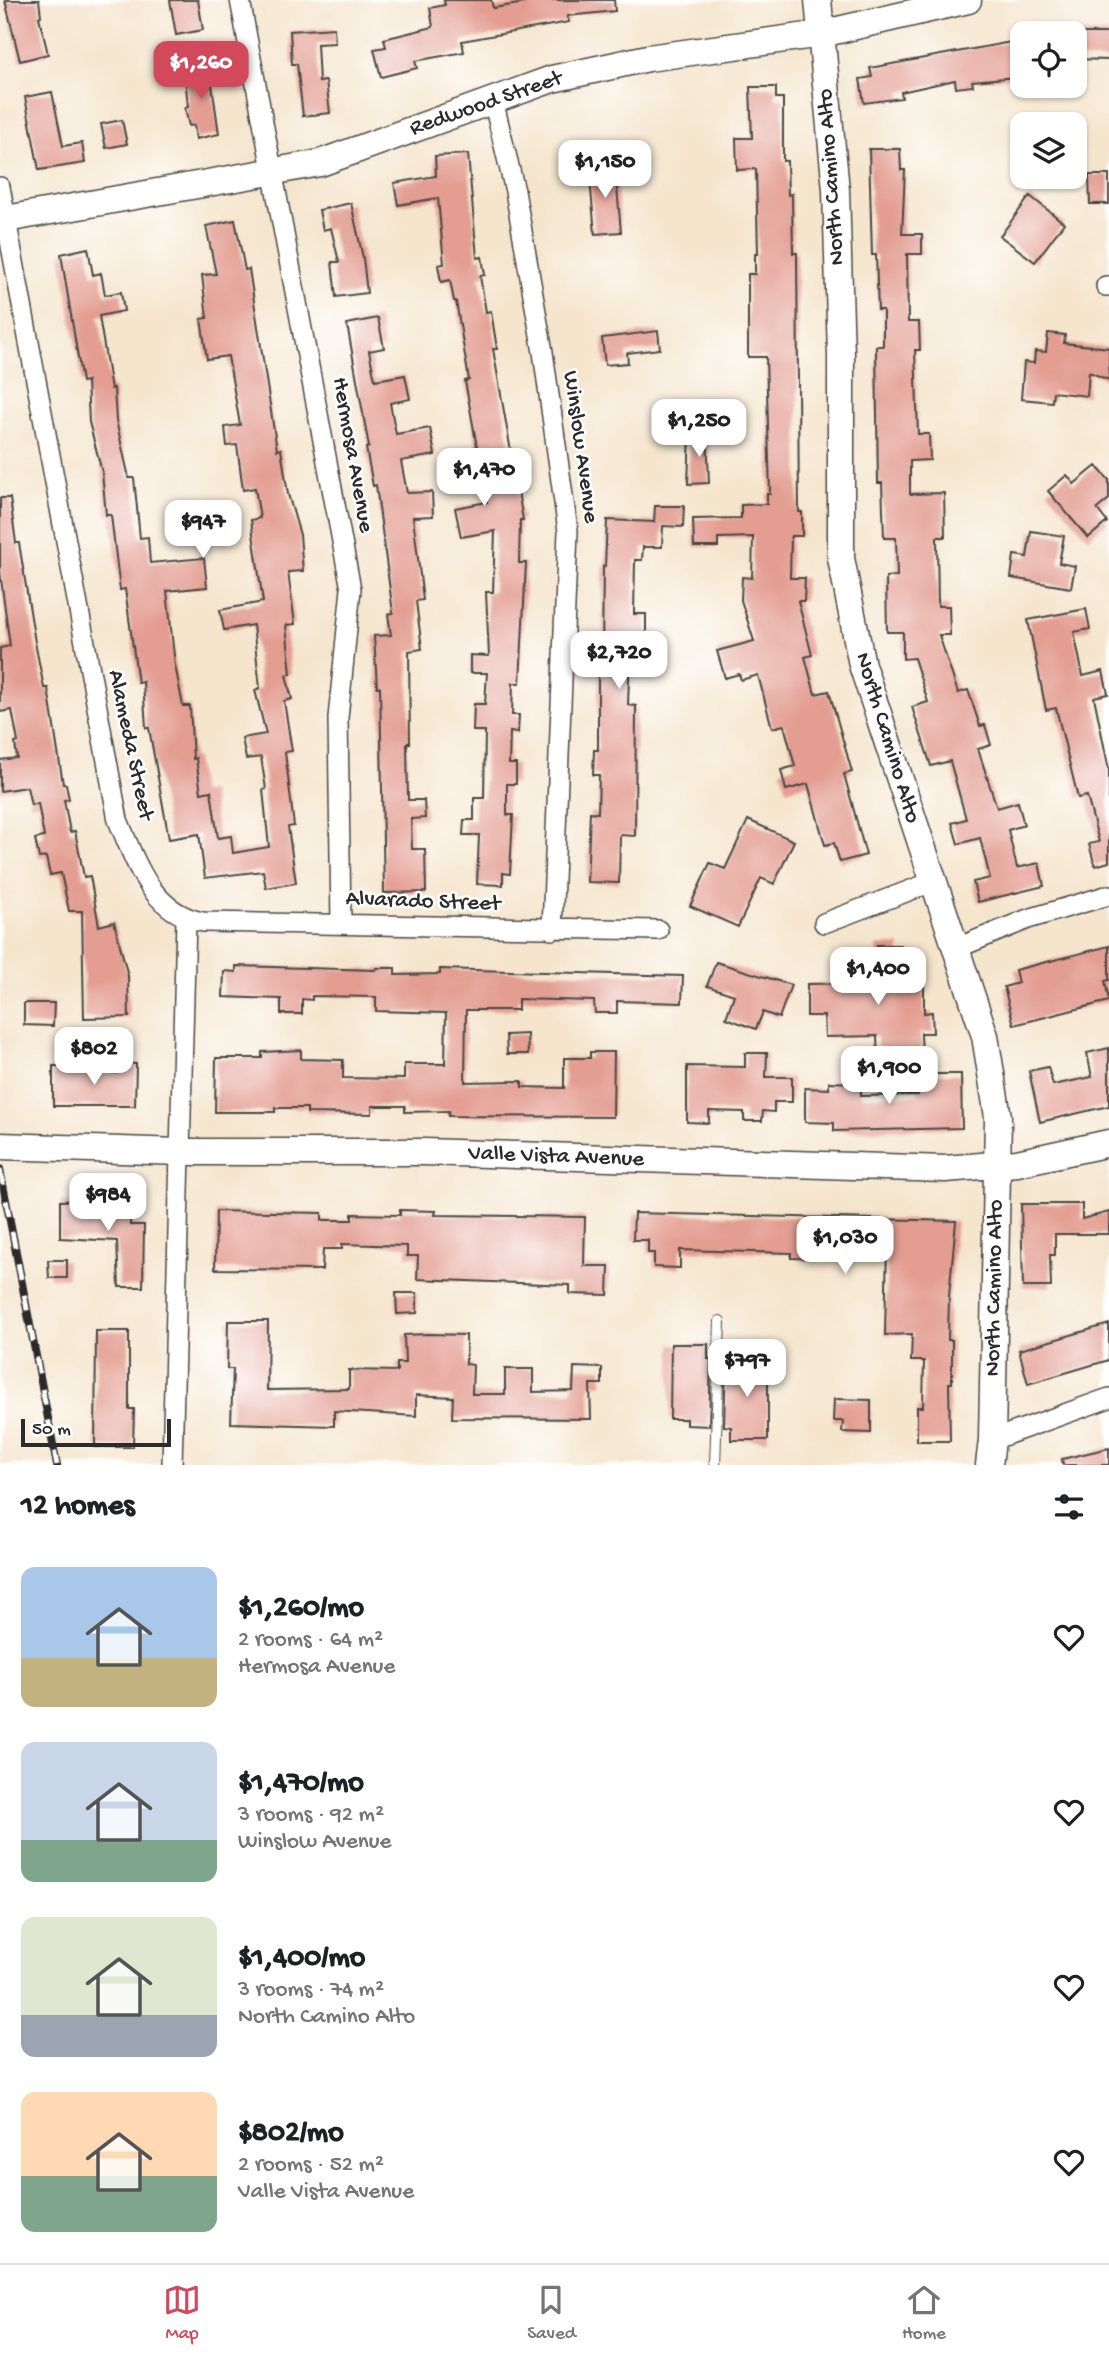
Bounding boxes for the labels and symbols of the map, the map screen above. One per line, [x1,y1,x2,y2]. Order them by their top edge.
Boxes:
pin: $1,260 [144,42,258,101]
street label: Redwood Street [406,65,567,143]
street label: North Camino Alto [812,88,852,266]
pin: $1,150 [548,140,662,200]
street label: Winslow Avenue [556,369,604,526]
street label: Hermosa Avenue [325,375,379,536]
pin: $1,250 [642,400,756,459]
pin: $1,470 [427,448,541,508]
pin: $947 [162,500,244,560]
pin: $2,720 [562,632,676,691]
street label: North Camino Alto [848,649,926,827]
street label: Alameda Street [101,668,159,824]
street label: Alvarado Street [345,886,502,918]
pin: $1,400 [821,948,935,1007]
pin: $802 [53,1028,135,1087]
pin: $1,900 [832,1046,946,1106]
street label: Valle Vista Avenue [467,1140,646,1174]
pin: $984 [67,1174,149,1233]
street label: North Camino Alto [980,1199,1010,1377]
pin: $1,030 [788,1216,902,1276]
pin: $797 [706,1340,788,1399]
scale bar [21,1416,172,1448]

